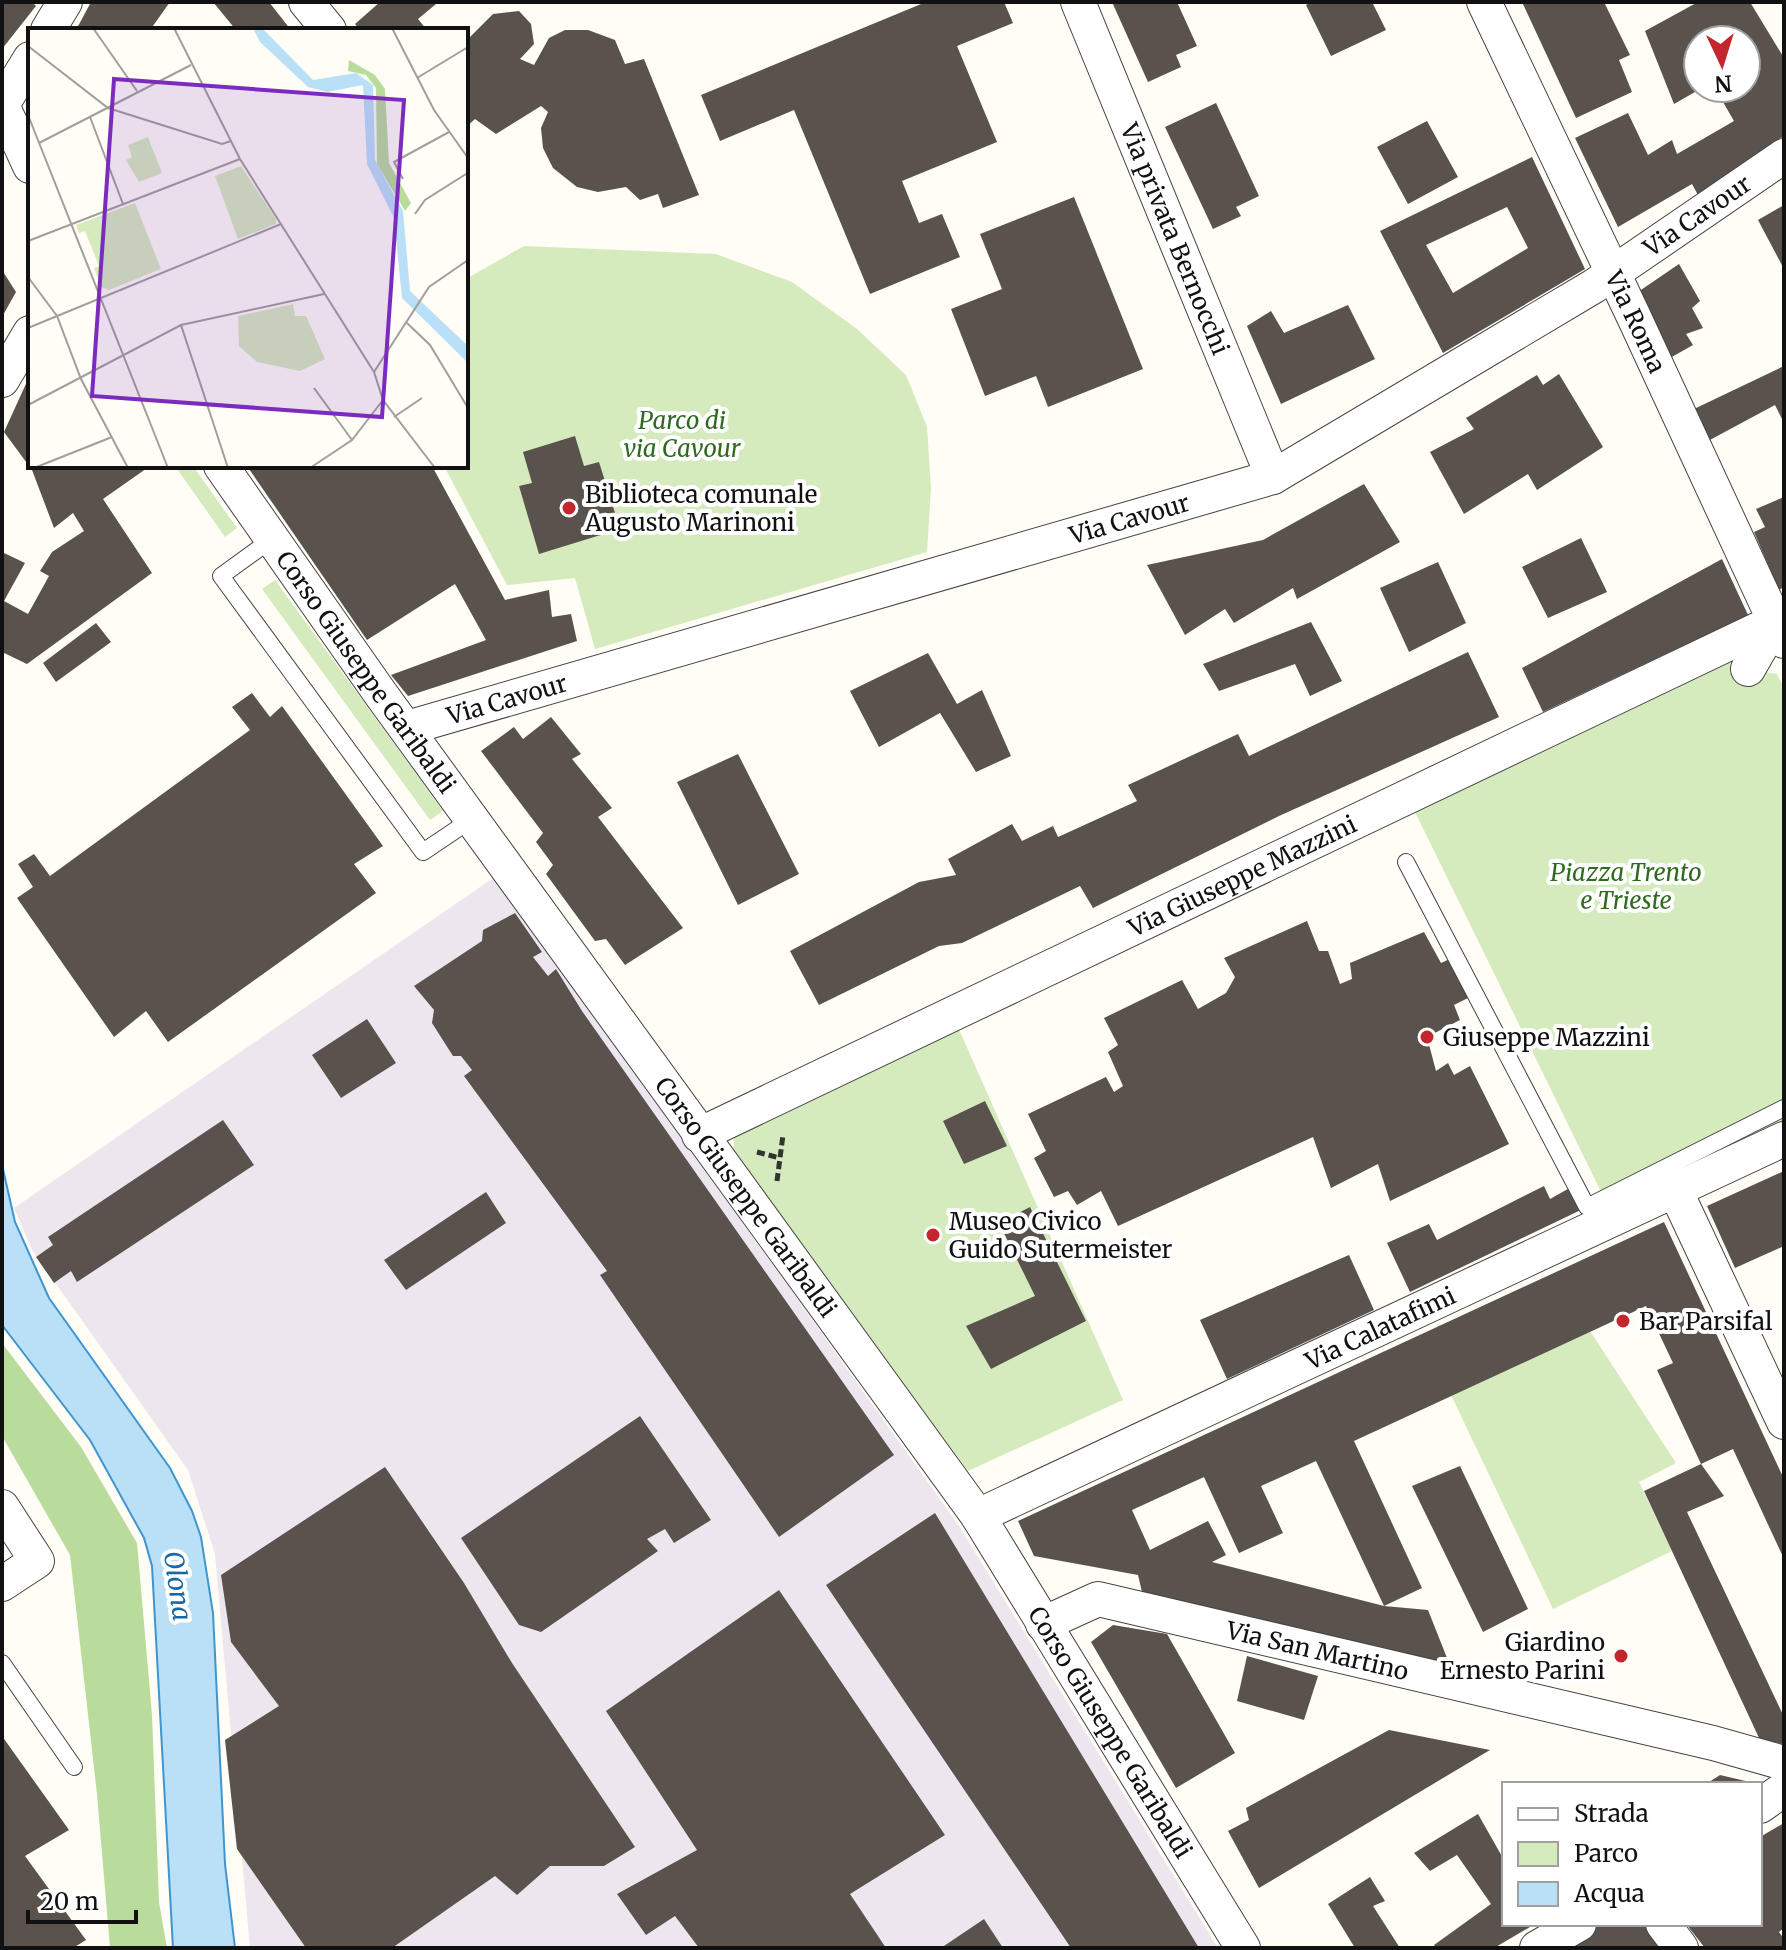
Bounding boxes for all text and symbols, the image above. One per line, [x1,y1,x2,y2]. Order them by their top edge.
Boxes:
north arrow [1682,24,1762,104]
inset map [28,28,468,468]
text: N [1713,69,1733,99]
street label: Via privata Bernocchi [1114,118,1237,359]
street label: Via Cavour [1636,168,1757,264]
street label: Via Roma [1598,265,1673,378]
park label: Parco di via Cavour [623,405,742,464]
place label: Biblioteca comunale Augusto Marinoni [584,479,817,538]
street label: Via Cavour [1065,487,1193,551]
marker: Biblioteca comunale Augusto Marinoni [560,499,578,517]
street label: Corso Giuseppe Garibaldi [270,545,463,799]
street label: Via Cavour [442,667,571,731]
street label: Via Giuseppe Mazzini [1122,808,1362,944]
park label: Piazza Trento e Trieste [1550,857,1702,916]
place label: Giuseppe Mazzini [1443,1022,1650,1053]
marker: Giuseppe Mazzini [1418,1028,1436,1046]
street label: Corso Giuseppe Garibaldi [648,1071,844,1323]
place label: Museo Civico Guido Sutermeister [949,1206,1172,1265]
marker: Museo Civico Guido Sutermeister [924,1226,942,1244]
street label: Via Calatafimi [1299,1279,1461,1377]
place label: Bar Parsifal [1639,1306,1772,1337]
marker: Bar Parsifal [1614,1312,1632,1330]
water label: Olona [157,1549,199,1623]
street label: Corso Giuseppe Garibaldi [1022,1600,1200,1864]
street label: Via San Martino [1223,1614,1412,1687]
place label: Giardino Ernesto Parini [1440,1627,1605,1686]
marker: Giardino Ernesto Parini [1612,1647,1630,1665]
legend [1502,1782,1762,1926]
text: Strada [1574,1798,1649,1829]
text: Parco [1574,1838,1638,1869]
scale bar [28,1874,136,1924]
text: Acqua [1573,1878,1645,1909]
text: 20 m [40,1886,99,1917]

